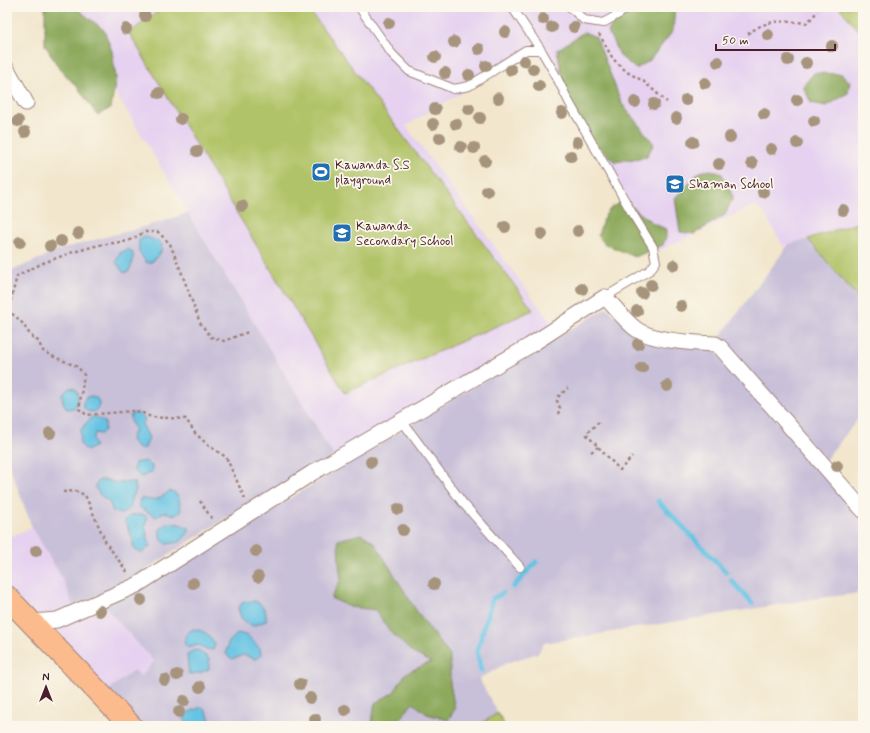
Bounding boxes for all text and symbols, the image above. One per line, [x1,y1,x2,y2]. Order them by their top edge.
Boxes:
scale bar [716,26,835,52]
text: 50 m [722,33,749,49]
place label: Kawanda S.S playground [335,157,410,189]
sports icon: Kawanda S.S playground [310,161,332,183]
school or university icon: Shaman School [664,173,686,195]
place label: Shaman School [689,176,773,193]
place label: Kawanda Secondary School [356,218,453,250]
school or university icon: Kawanda Secondary School [331,222,353,244]
north arrow [26,667,66,707]
text: N [42,671,50,685]

